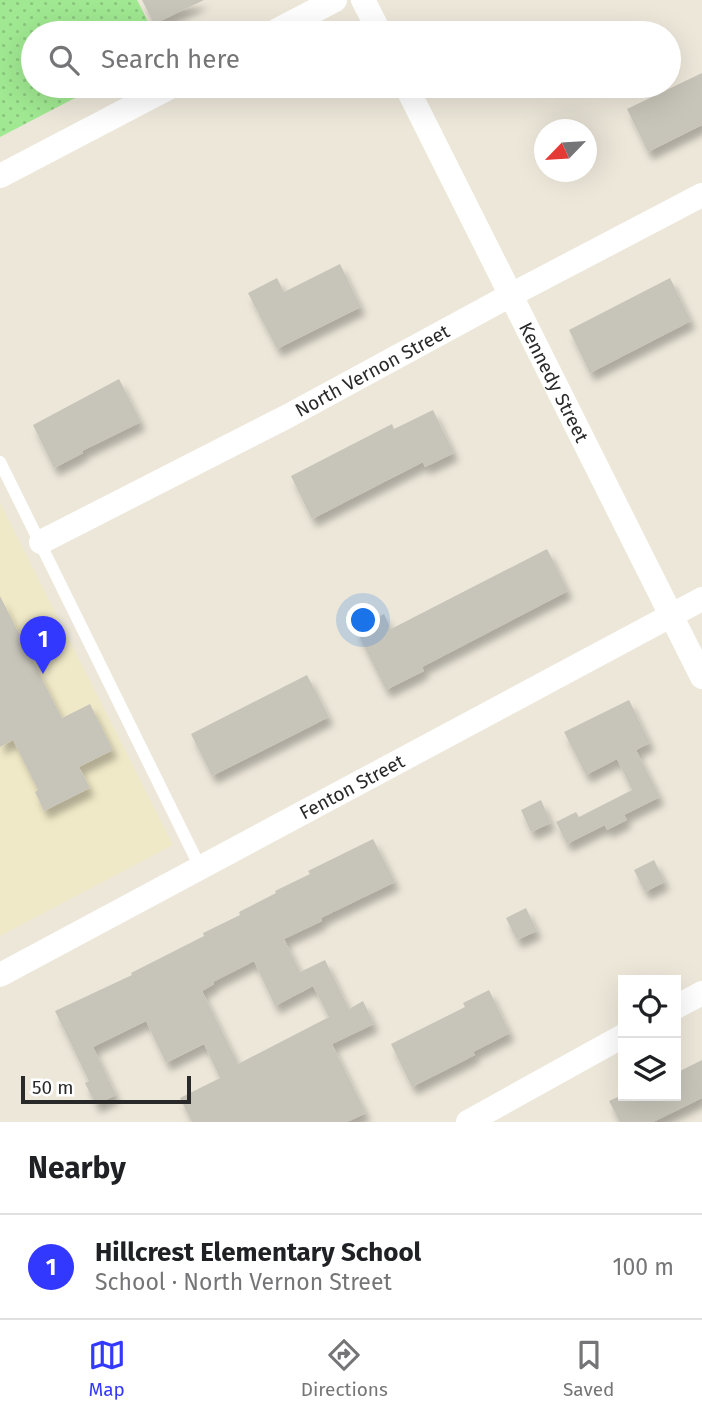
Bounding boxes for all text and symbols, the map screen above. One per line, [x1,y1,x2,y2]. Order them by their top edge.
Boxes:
search box [21,21,681,98]
icon: search [45,41,83,79]
text: Search here [101,44,240,75]
north arrow [534,119,597,182]
street label: Kennedy Street [514,318,594,446]
street label: North Vernon Street [291,319,454,422]
your location [346,603,380,637]
pin: 1 [20,616,66,674]
street label: Fenton Street [296,750,408,824]
map controls [618,975,681,1101]
button: locate [618,975,681,1038]
button: layers [618,1038,681,1101]
scale bar [21,1073,191,1105]
text: 50 m [32,1076,73,1099]
text: Nearby [28,1150,126,1186]
text: Hillcrest Elementary School [95,1237,421,1268]
text: 1 [46,1253,56,1281]
text: 100 m [613,1253,674,1281]
text: School · North Vernon Street [95,1268,392,1296]
tab: Map [88,1336,126,1401]
tab: Directions [301,1336,388,1401]
tab: Saved [563,1336,614,1401]

